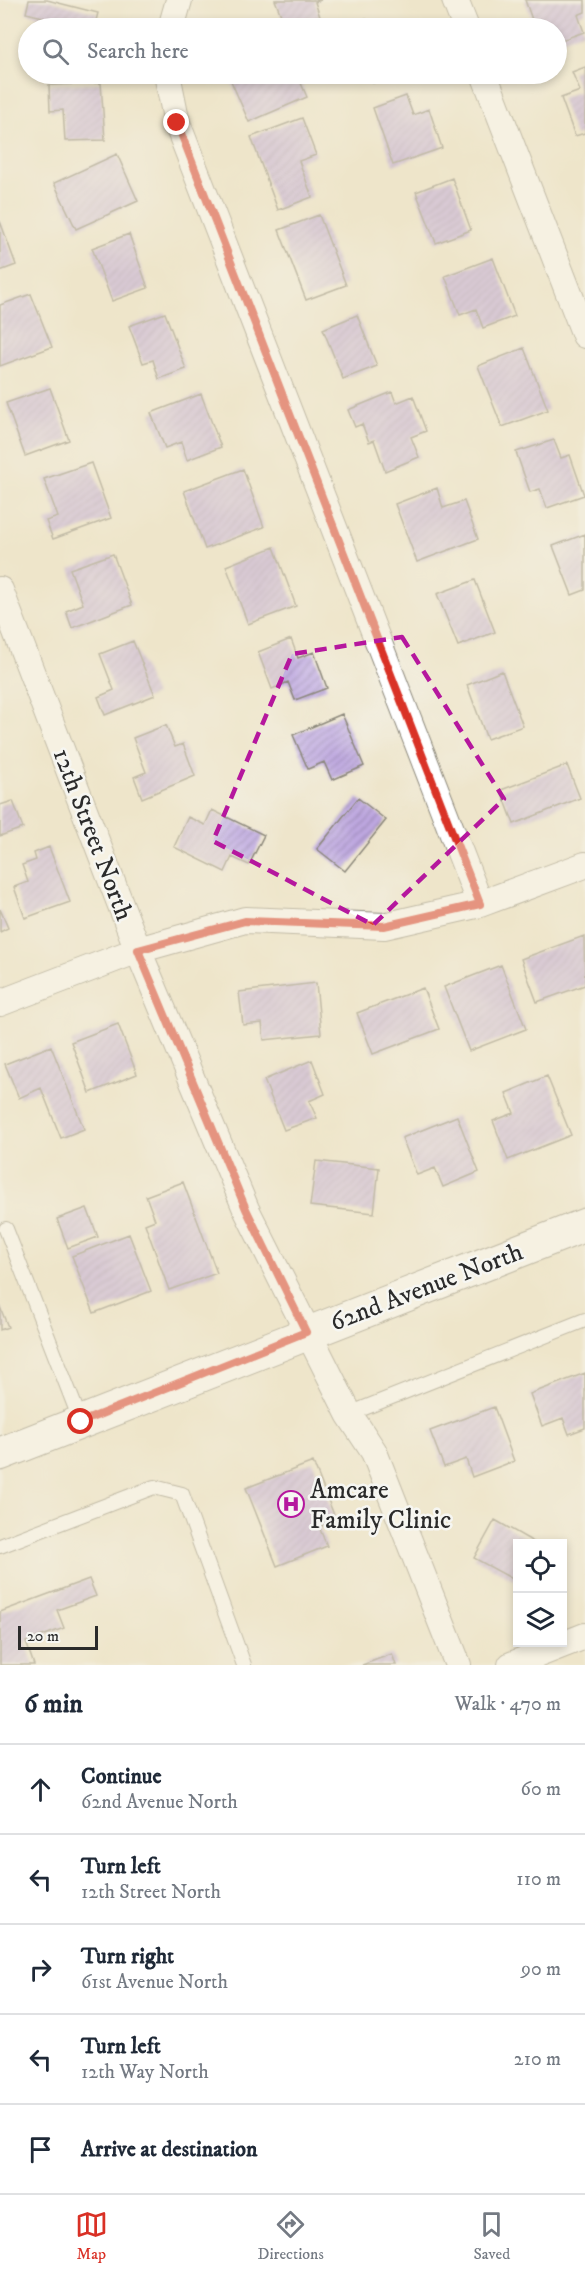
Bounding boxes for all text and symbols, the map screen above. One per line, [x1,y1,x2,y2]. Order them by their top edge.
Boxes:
search box [18,18,567,84]
icon: search [39,35,72,68]
text: Search here [87,38,189,65]
route end [163,109,189,135]
street label: 12th Street North [45,744,141,926]
street label: 62nd Avenue North [325,1235,528,1339]
route start [67,1408,93,1434]
place label: Amcare Family Clinic [310,1474,451,1537]
hospital icon: Amcare Family Clinic [276,1489,306,1519]
map controls [513,1539,567,1647]
button: locate [513,1539,567,1593]
button: layers [513,1593,567,1647]
scale bar [18,1623,98,1650]
text: 20 m [27,1626,59,1646]
text: 6 min [24,1688,83,1721]
text: Walk · 470 m [455,1692,561,1717]
text: Continue [81,1763,162,1790]
icon: ahead [24,1773,57,1806]
text: 60 m [521,1777,561,1802]
text: 62nd Avenue North [81,1790,238,1815]
text: Turn left [81,1853,161,1880]
icon: left [24,1863,57,1896]
text: 110 m [516,1867,561,1892]
text: 12th Street North [81,1880,221,1905]
text: Turn right [81,1943,174,1970]
icon: right [24,1953,57,1986]
text: 90 m [521,1957,561,1982]
text: 61st Avenue North [81,1970,228,1995]
text: Turn left [81,2033,161,2060]
icon: left [24,2043,57,2076]
text: 210 m [514,2047,561,2072]
text: 12th Way North [81,2060,209,2085]
icon: arrive [24,2133,57,2166]
text: Arrive at destination [81,2136,258,2163]
tab: Map [75,2208,108,2264]
tab: Directions [257,2208,324,2264]
tab: Saved [473,2208,510,2264]

